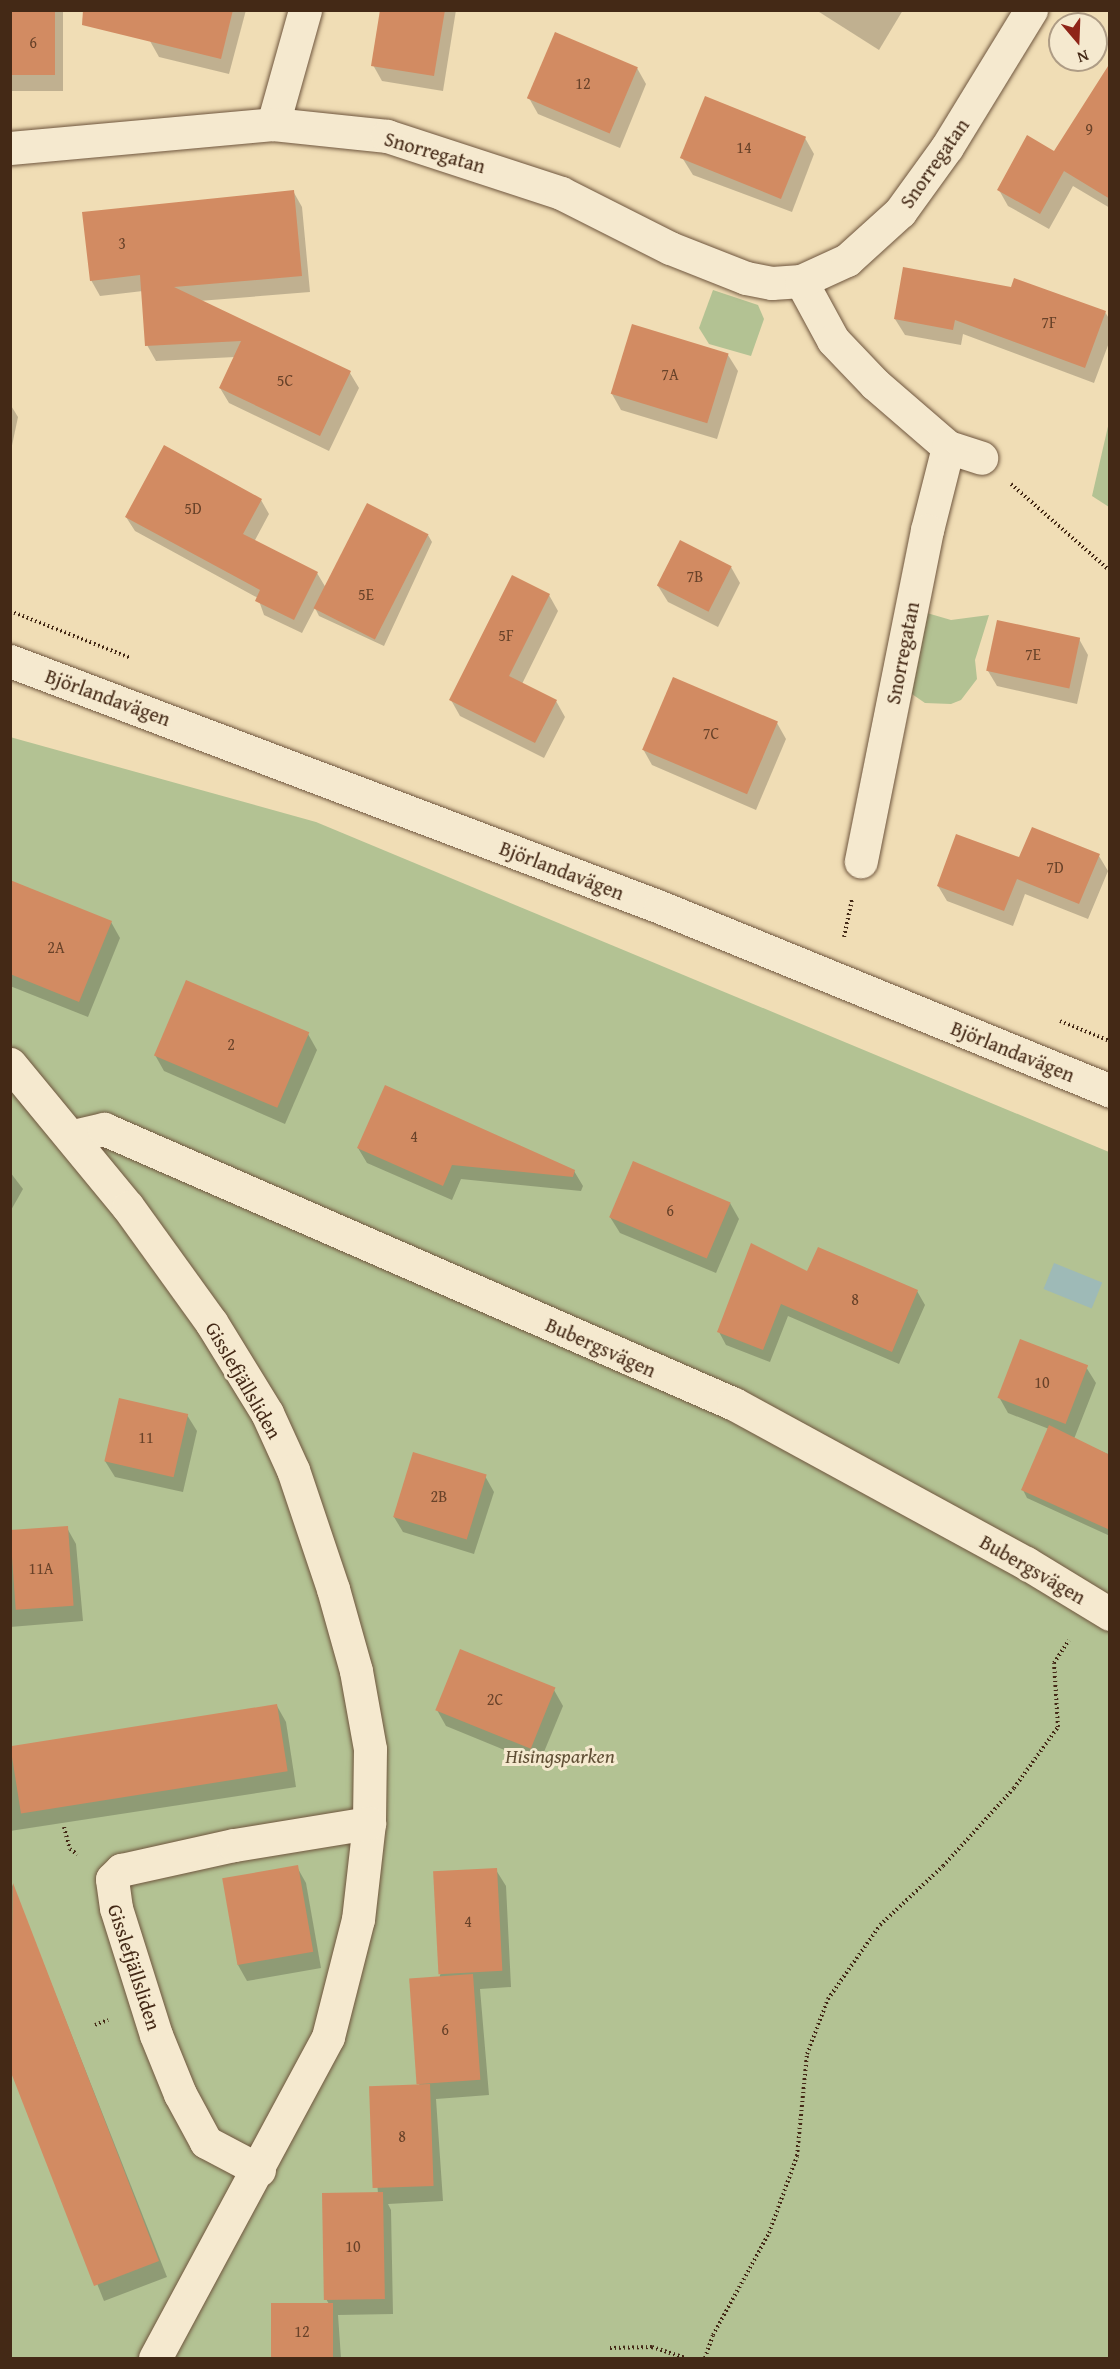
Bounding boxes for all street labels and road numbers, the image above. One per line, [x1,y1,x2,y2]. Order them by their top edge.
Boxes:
street label: Snorregatan [894,114,974,212]
street label: Snorregatan [382,126,488,178]
street label: Snorregatan [880,600,924,706]
street label: Björlandavägen [42,663,174,731]
street label: Björlandavägen [496,835,628,905]
street label: Björlandavägen [948,1015,1078,1087]
street label: Bubergsvägen [542,1312,660,1382]
street label: Gisslefjällsliden [201,1317,287,1443]
street label: Bubergsvägen [976,1529,1090,1609]
street label: Gisslefjällsliden [103,1901,167,2033]

